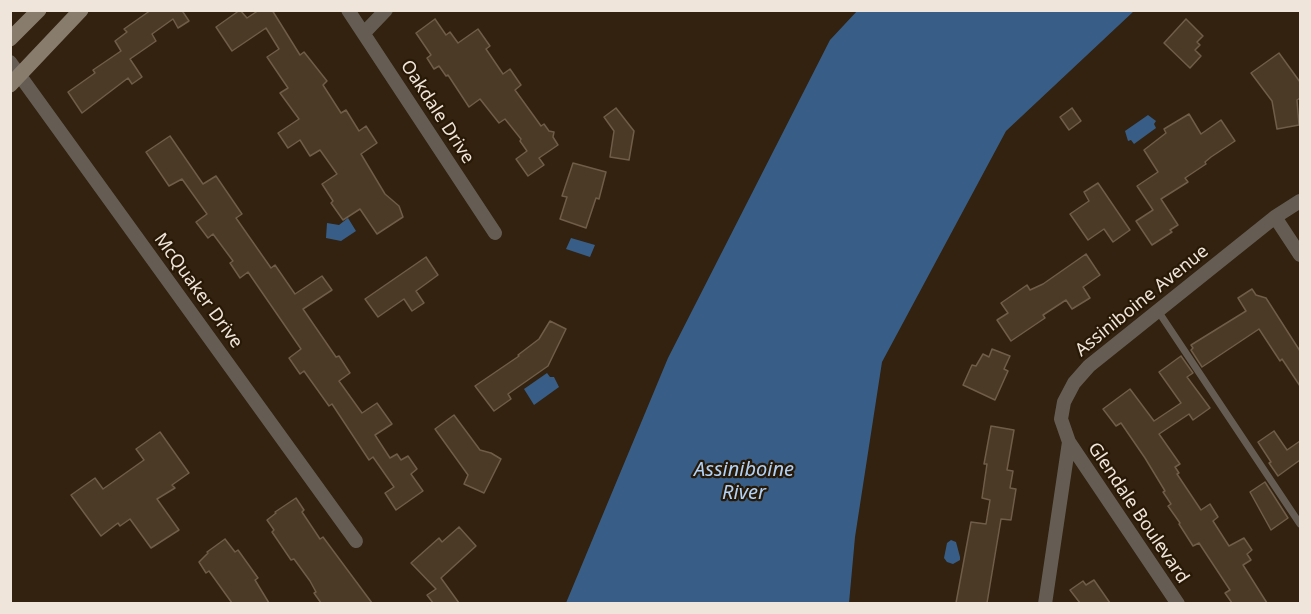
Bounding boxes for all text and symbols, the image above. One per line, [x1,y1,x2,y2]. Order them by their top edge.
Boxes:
street label: Oakdale Drive [396,56,478,168]
street label: McQuaker Drive [149,229,247,353]
street label: Assiniboine Avenue [1071,241,1213,361]
street label: Glendale Boulevard [1083,438,1193,588]
water label: Assiniboine River [694,458,794,505]

